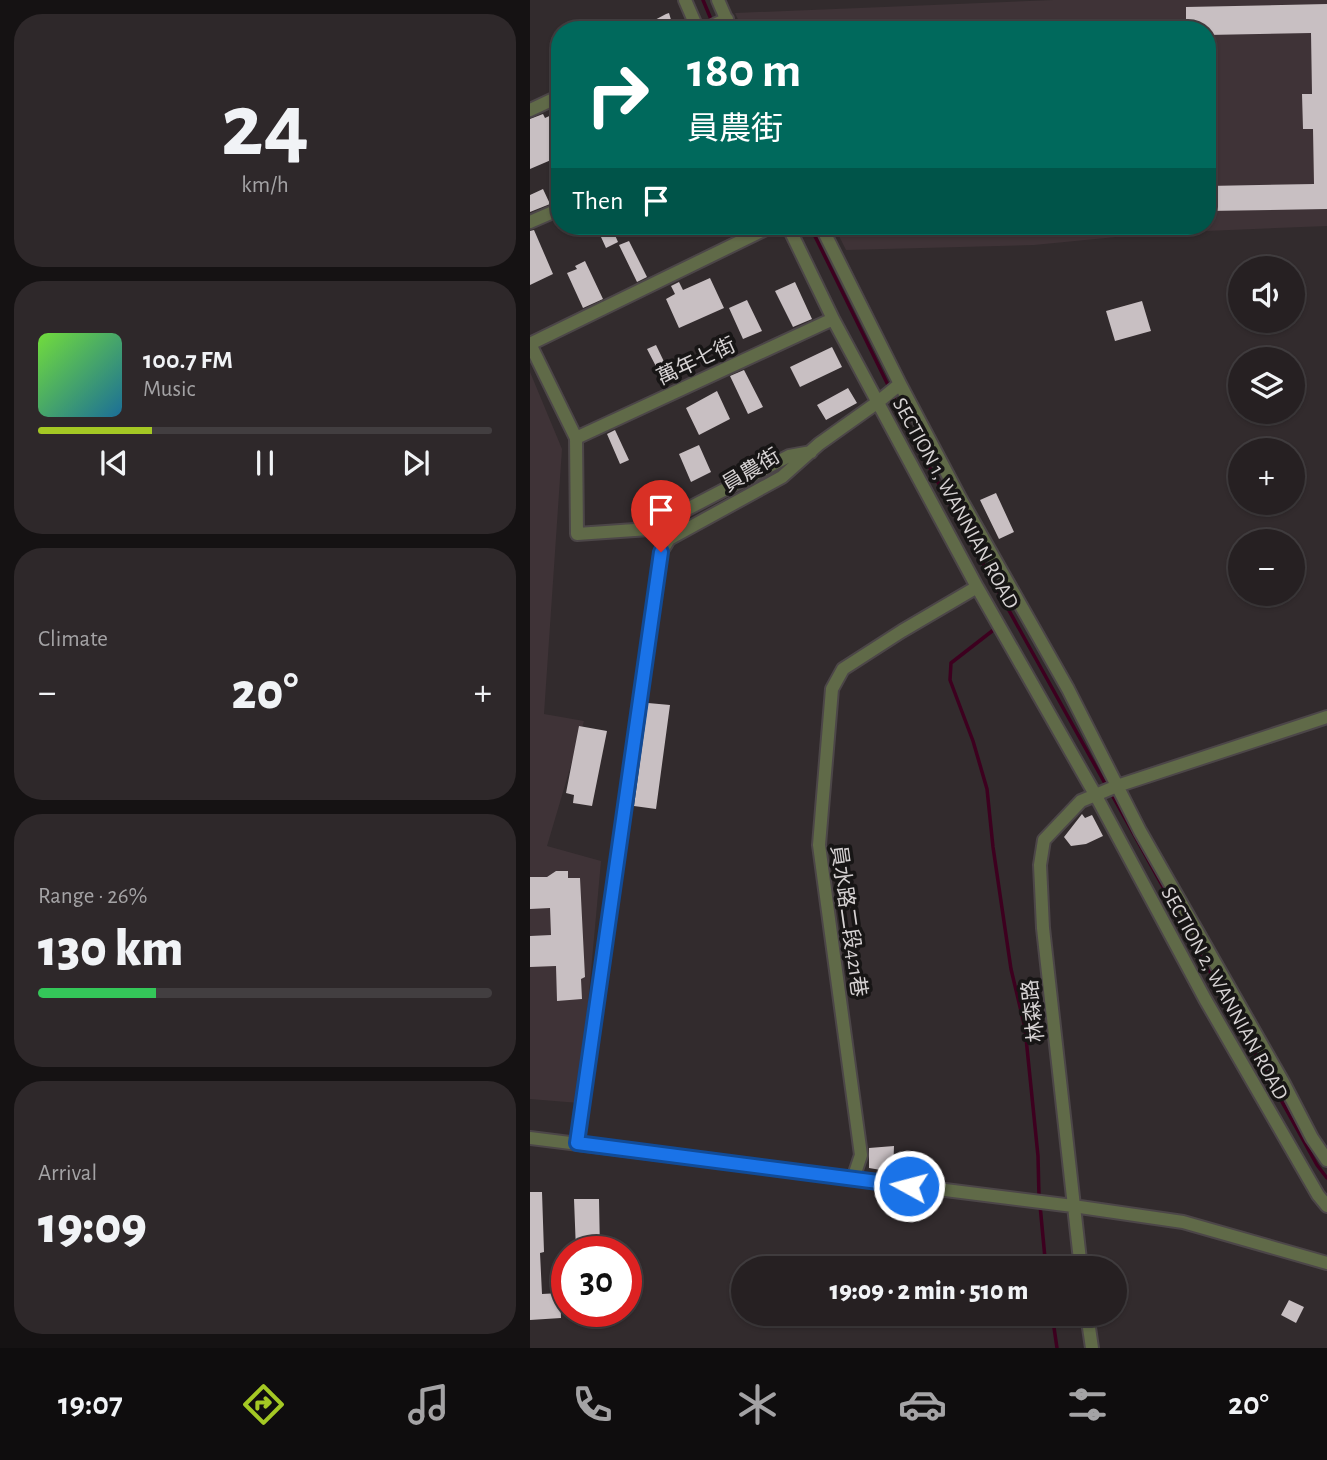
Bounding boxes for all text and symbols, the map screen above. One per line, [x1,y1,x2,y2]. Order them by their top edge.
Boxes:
text: 180 m [687,47,801,96]
icon: right [572,49,663,140]
text: 24 [221,81,309,172]
text: 員農街 [687,113,783,145]
text: km/h [241,174,289,197]
icon: arrive [637,182,675,220]
text: Then [572,188,623,214]
map controls [1228,256,1305,606]
button: sound [1228,256,1305,333]
street label: 萬年七街 [653,333,739,389]
text: 100.7 FM [143,347,233,373]
button: layers [1228,347,1305,424]
text: Music [143,378,195,401]
street label: SECTION 1, WANNIAN ROAD [889,394,1022,612]
button: + [1228,438,1305,515]
icon: previous [95,444,133,482]
icon: pause [246,444,284,482]
icon: next [397,444,435,482]
street label: 員農街 [718,444,784,496]
pin [631,480,691,552]
icon: arrive [642,491,680,529]
button: − [1228,529,1305,606]
text: Climate [38,628,108,651]
text: 20° [231,666,299,718]
text: − [38,674,56,712]
text: + [474,674,492,712]
street label: 員水路二段421巷 [827,844,871,998]
street label: SECTION 2, WANNIAN ROAD [1157,883,1292,1103]
text: Range · 26% [38,885,147,908]
text: 130 km [38,923,183,975]
street label: 林森路 [1019,979,1047,1043]
position arrow [872,1149,946,1223]
text: Arrival [38,1162,97,1185]
text: 19:09 [38,1200,147,1252]
speed limit sign: 30 [551,1236,642,1327]
text: 19:09 · 2 min · 510 m [830,1278,1028,1304]
icon: directions [239,1380,288,1429]
icon: music [404,1380,453,1429]
icon: phone [568,1380,617,1429]
icon: climate [733,1380,782,1429]
icon: car [898,1380,947,1429]
icon: filters [1063,1380,1112,1429]
text: 19:07 [58,1388,123,1420]
text: 20° [1228,1388,1269,1420]

